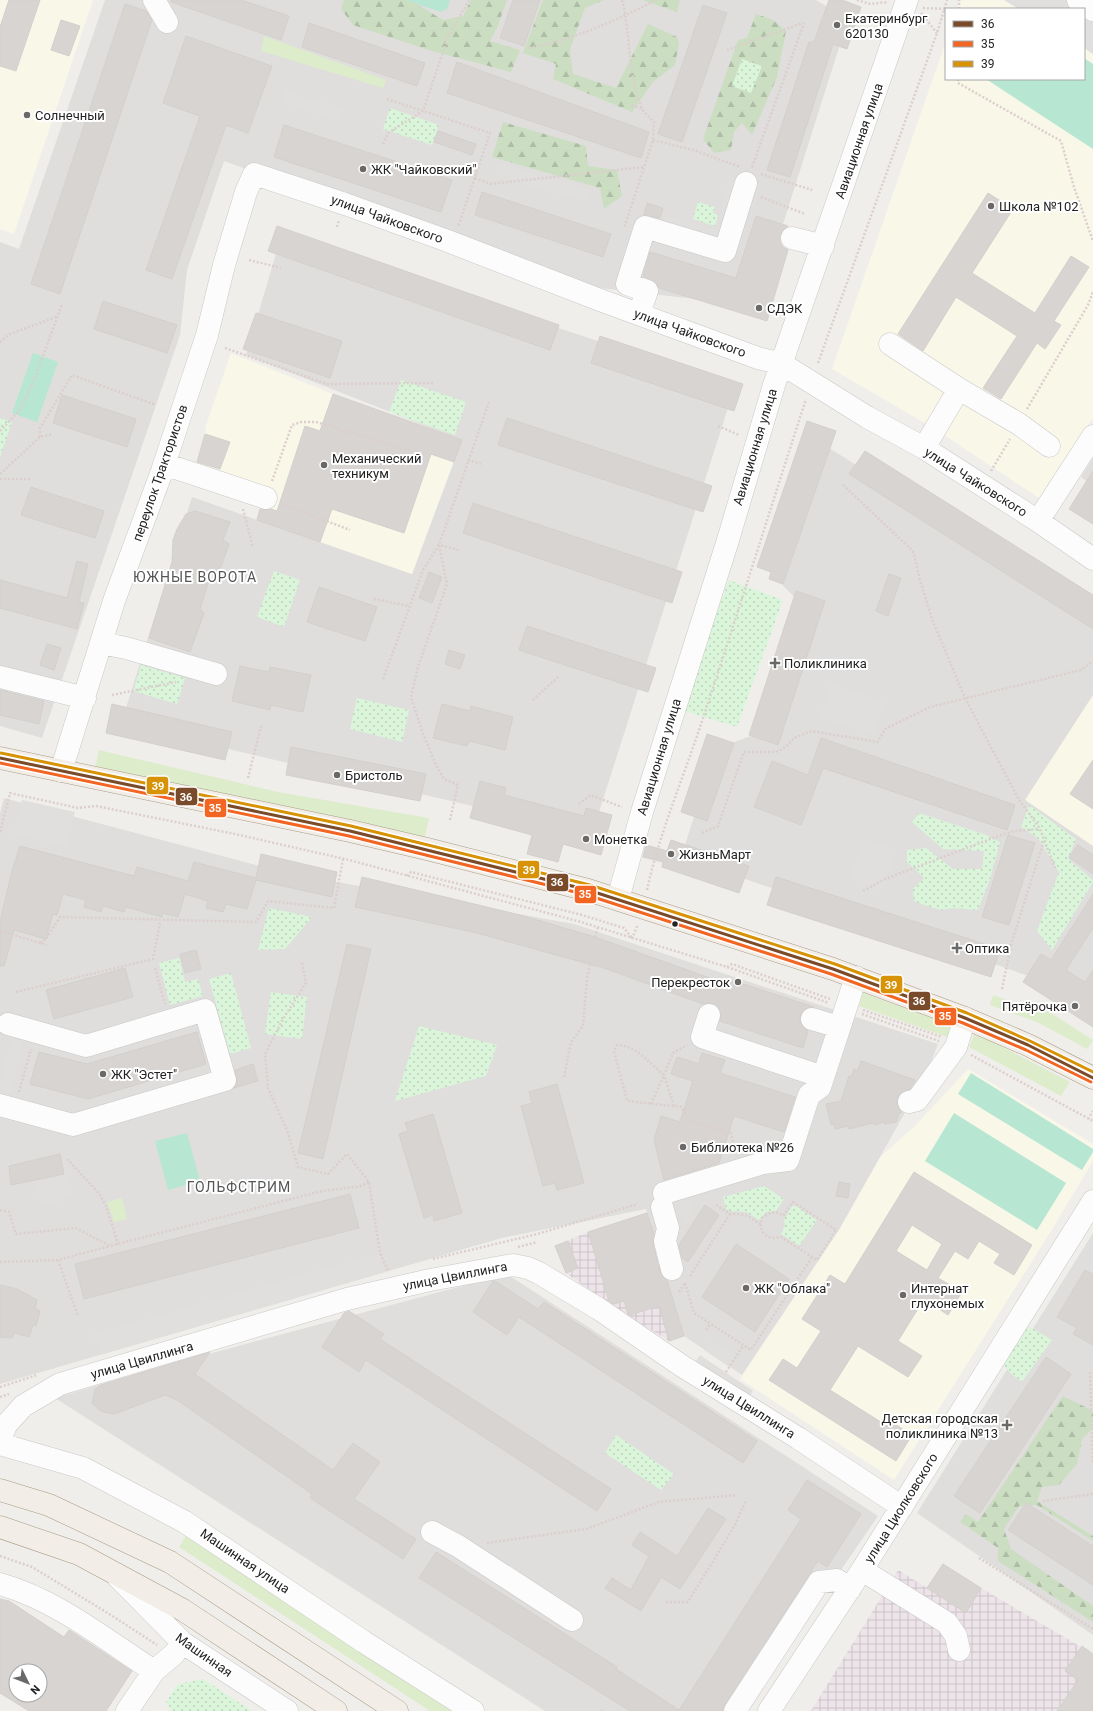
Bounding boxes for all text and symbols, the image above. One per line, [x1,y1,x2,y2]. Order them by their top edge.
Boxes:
legend [945,8,1085,80]
place label: Екатеринбург 620130 [845,11,928,41]
text: 36 [981,17,995,31]
marker: Екатеринбург 620130 [832,20,842,30]
text: 35 [981,37,995,51]
text: 39 [981,57,995,71]
street label: Авиационная улица [832,81,886,201]
place label: Солнечный [35,108,105,123]
marker: Солнечный [22,110,32,120]
place label: ЖК "Чайковский" [371,162,477,177]
marker: ЖК "Чайковский" [358,164,368,174]
street label: улица Чайковского [329,192,445,246]
place label: Школа №102 [999,199,1079,214]
marker: Школа №102 [986,201,996,211]
place label: СДЭК [767,301,803,316]
marker: СДЭК [754,303,764,313]
street label: улица Чайковского [632,306,748,360]
street label: Авиационная улица [730,387,780,507]
street label: переулок Трактористов [130,403,190,543]
street label: улица Чайковского [922,444,1030,520]
place label: Механический техникум [332,451,422,481]
marker: Механический техникум [319,460,329,470]
district label: ЮЖНЫЕ ВОРОТА [133,569,257,585]
place label: Поликлиника [784,656,867,671]
marker: Поликлиника [769,657,781,669]
street label: Авиационная улица [634,697,684,817]
place label: Бристоль [345,768,403,783]
marker: Бристоль [332,770,342,780]
line badge: 39 [146,776,169,795]
text: 39 [152,780,164,793]
line badge: 36 [175,787,198,806]
text: 36 [180,791,192,804]
line badge: 35 [204,798,227,818]
text: 35 [209,802,221,815]
place label: Монетка [594,832,647,847]
marker: Монетка [581,834,591,844]
place label: ЖизньМарт [679,847,751,862]
marker: ЖизньМарт [666,849,676,859]
line badge: 39 [517,860,540,879]
text: 39 [523,864,535,877]
line badge: 36 [546,873,569,892]
text: 36 [551,876,563,889]
line badge: 35 [574,885,597,904]
text: 35 [579,888,591,901]
unlabelled marker [670,919,680,929]
place label: Оптика [965,941,1009,956]
marker: Оптика [952,943,962,953]
place label: Перекресток [651,975,730,990]
line badge: 39 [880,975,903,994]
marker: Перекресток [733,977,743,987]
text: 39 [885,979,897,992]
line badge: 36 [908,991,931,1011]
text: 36 [913,995,925,1008]
place label: Пятёрочка [1002,999,1067,1014]
marker: Пятёрочка [1070,1001,1080,1011]
line badge: 35 [934,1007,957,1026]
text: 35 [939,1010,951,1023]
place label: ЖК "Эстет" [111,1067,177,1082]
marker: ЖК "Эстет" [98,1069,108,1079]
place label: Библиотека №26 [691,1140,794,1155]
marker: Библиотека №26 [678,1142,688,1152]
district label: ГОЛЬФСТРИМ [187,1179,291,1195]
street label: улица Цвиллинга [402,1259,508,1293]
place label: ЖК "Облака" [754,1281,830,1296]
place label: Интернат глухонемых [911,1281,985,1311]
marker: ЖК "Облака" [741,1283,751,1293]
marker: Интернат глухонемых [898,1290,908,1300]
street label: улица Цвиллинга [89,1338,195,1382]
street label: улица Цвиллинга [700,1373,798,1441]
place label: Детская городская поликлиника №13 [882,1411,998,1441]
marker: Детская городская поликлиника №13 [1001,1419,1013,1431]
street label: улица Циолковского [861,1450,941,1566]
street label: Машинная улица [197,1526,293,1596]
street label: Машинная [173,1630,235,1680]
north arrow [8,1663,48,1703]
text: N [27,1682,42,1697]

